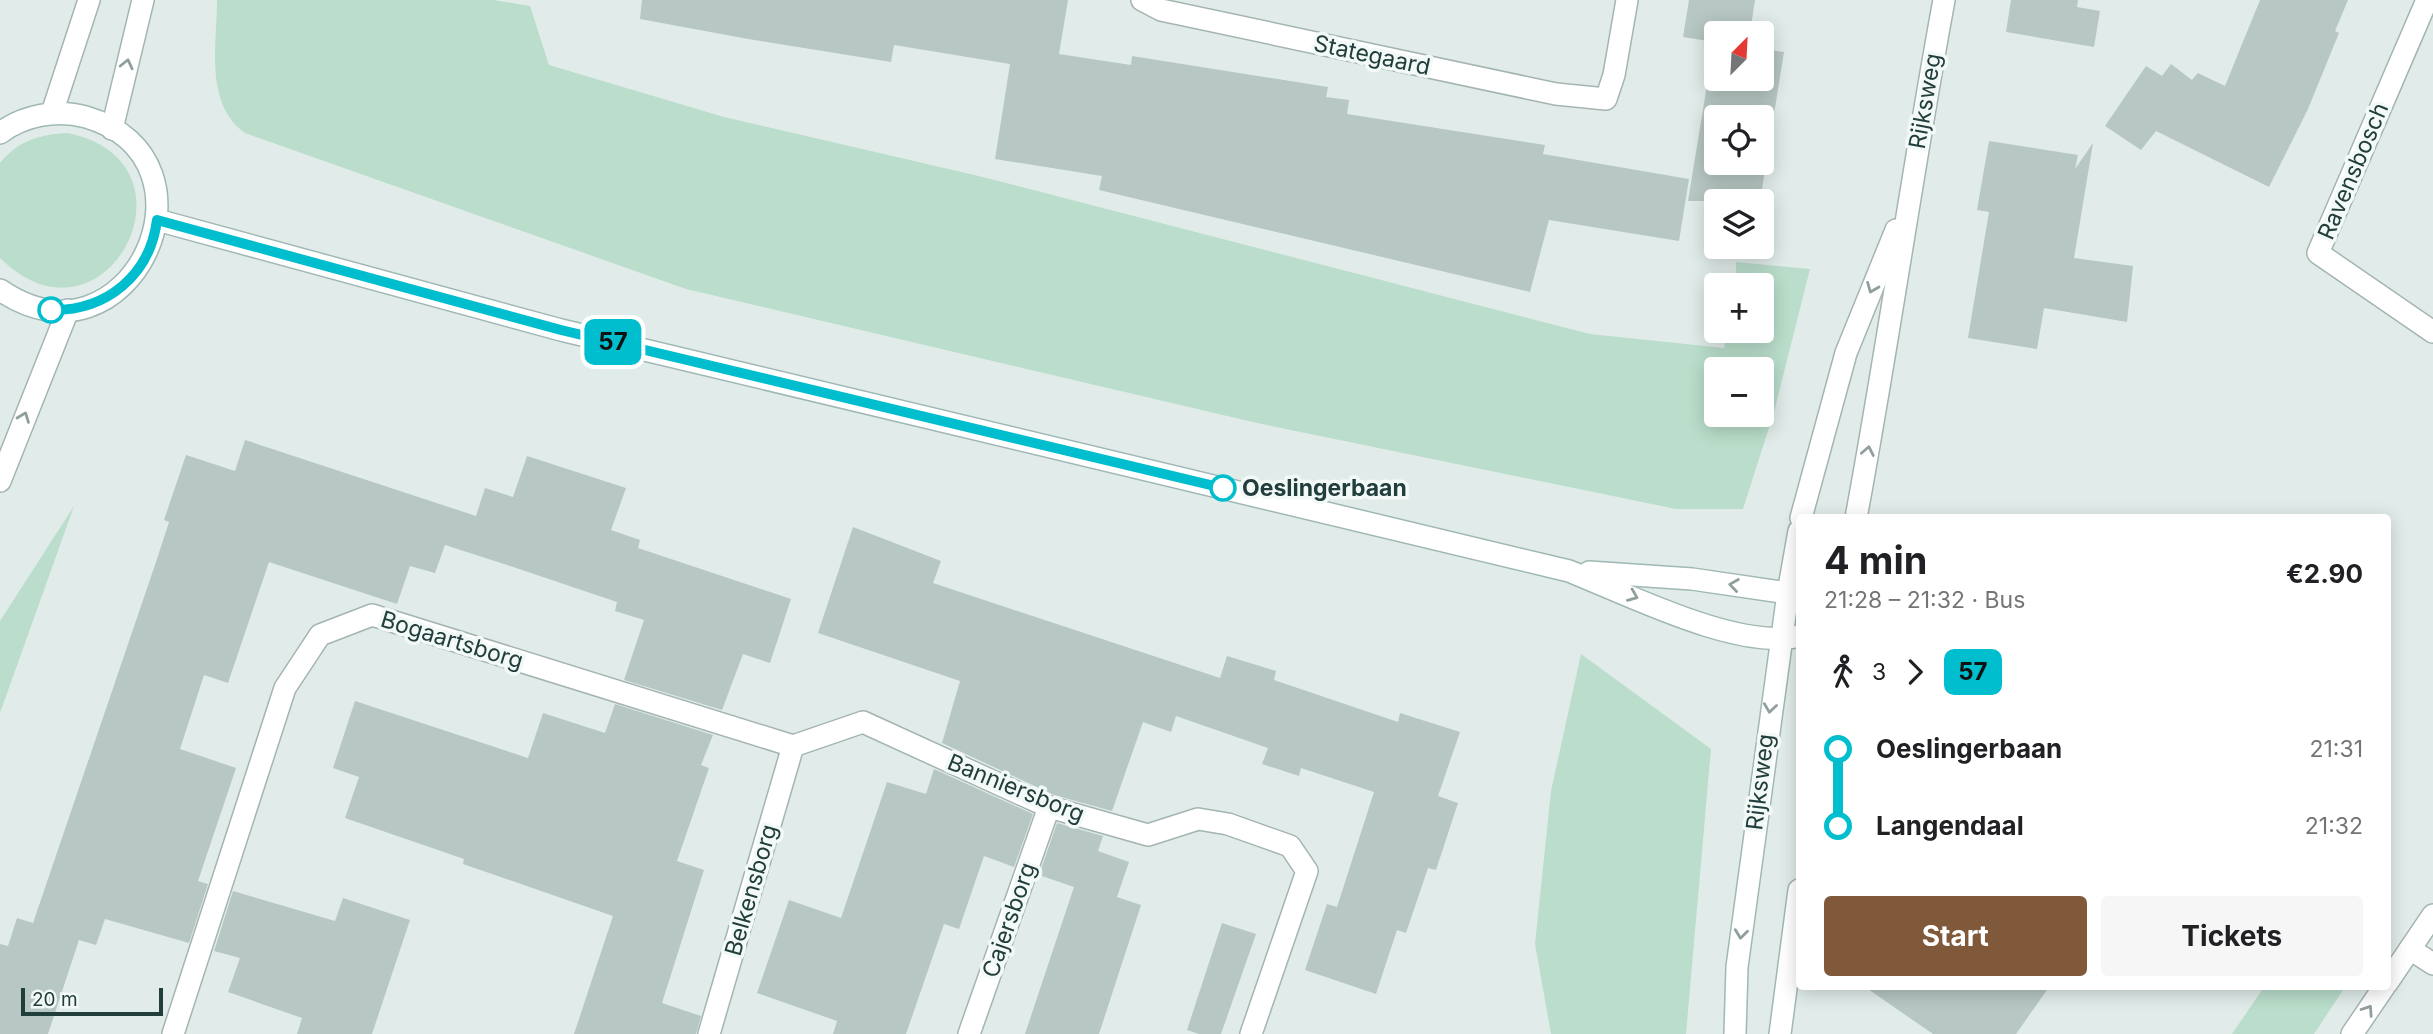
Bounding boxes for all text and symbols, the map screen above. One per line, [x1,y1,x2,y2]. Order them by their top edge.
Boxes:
north arrow [1704,21,1774,91]
map controls [1704,21,1774,427]
street label: Stategaard [1311,29,1433,81]
street label: Rijksweg [1903,51,1947,151]
one-way arrow [119,58,133,70]
street label: Ravensbosch [2312,98,2394,244]
button: locate [1704,105,1774,175]
button: layers [1704,189,1774,259]
button: + [1704,273,1774,343]
one-way arrow [1866,281,1880,294]
unlabelled marker [38,297,64,323]
line badge: 57 [582,319,644,365]
text: 57 [598,327,628,356]
button: − [1704,357,1774,427]
one-way arrow [16,412,30,424]
one-way arrow [1860,445,1875,457]
place label: Oeslingerbaan [1242,474,1407,502]
marker: Oeslingerbaan [1210,475,1236,501]
text: 4 min [1824,537,1927,583]
text: €2.90 [2286,558,2363,589]
one-way arrow [1728,578,1740,593]
text: 21:28 – 21:32 · Bus [1824,586,2025,614]
one-way arrow [1626,588,1638,602]
street label: Bogaartsborg [377,605,527,675]
icon: walk [1824,653,1862,691]
icon: forward [1896,653,1934,691]
text: 57 [1958,657,1988,686]
text: 3 [1872,658,1886,686]
one-way arrow [1763,702,1778,714]
street label: Rijksweg [1740,732,1780,832]
text: Oeslingerbaan [1876,733,2062,764]
text: 21:31 [2309,735,2363,763]
street label: Banniersborg [943,748,1089,828]
text: Langendaal [1876,810,2024,841]
text: 21:32 [2305,812,2363,840]
street label: Belkensborg [719,821,783,959]
street label: Cajersborg [976,859,1042,981]
button: Start [1824,896,2087,976]
button: Tickets [2101,896,2363,976]
one-way arrow [1733,928,1748,940]
scale bar [21,985,163,1017]
text: 20 m [32,988,78,1011]
one-way arrow [2360,1005,2373,1018]

